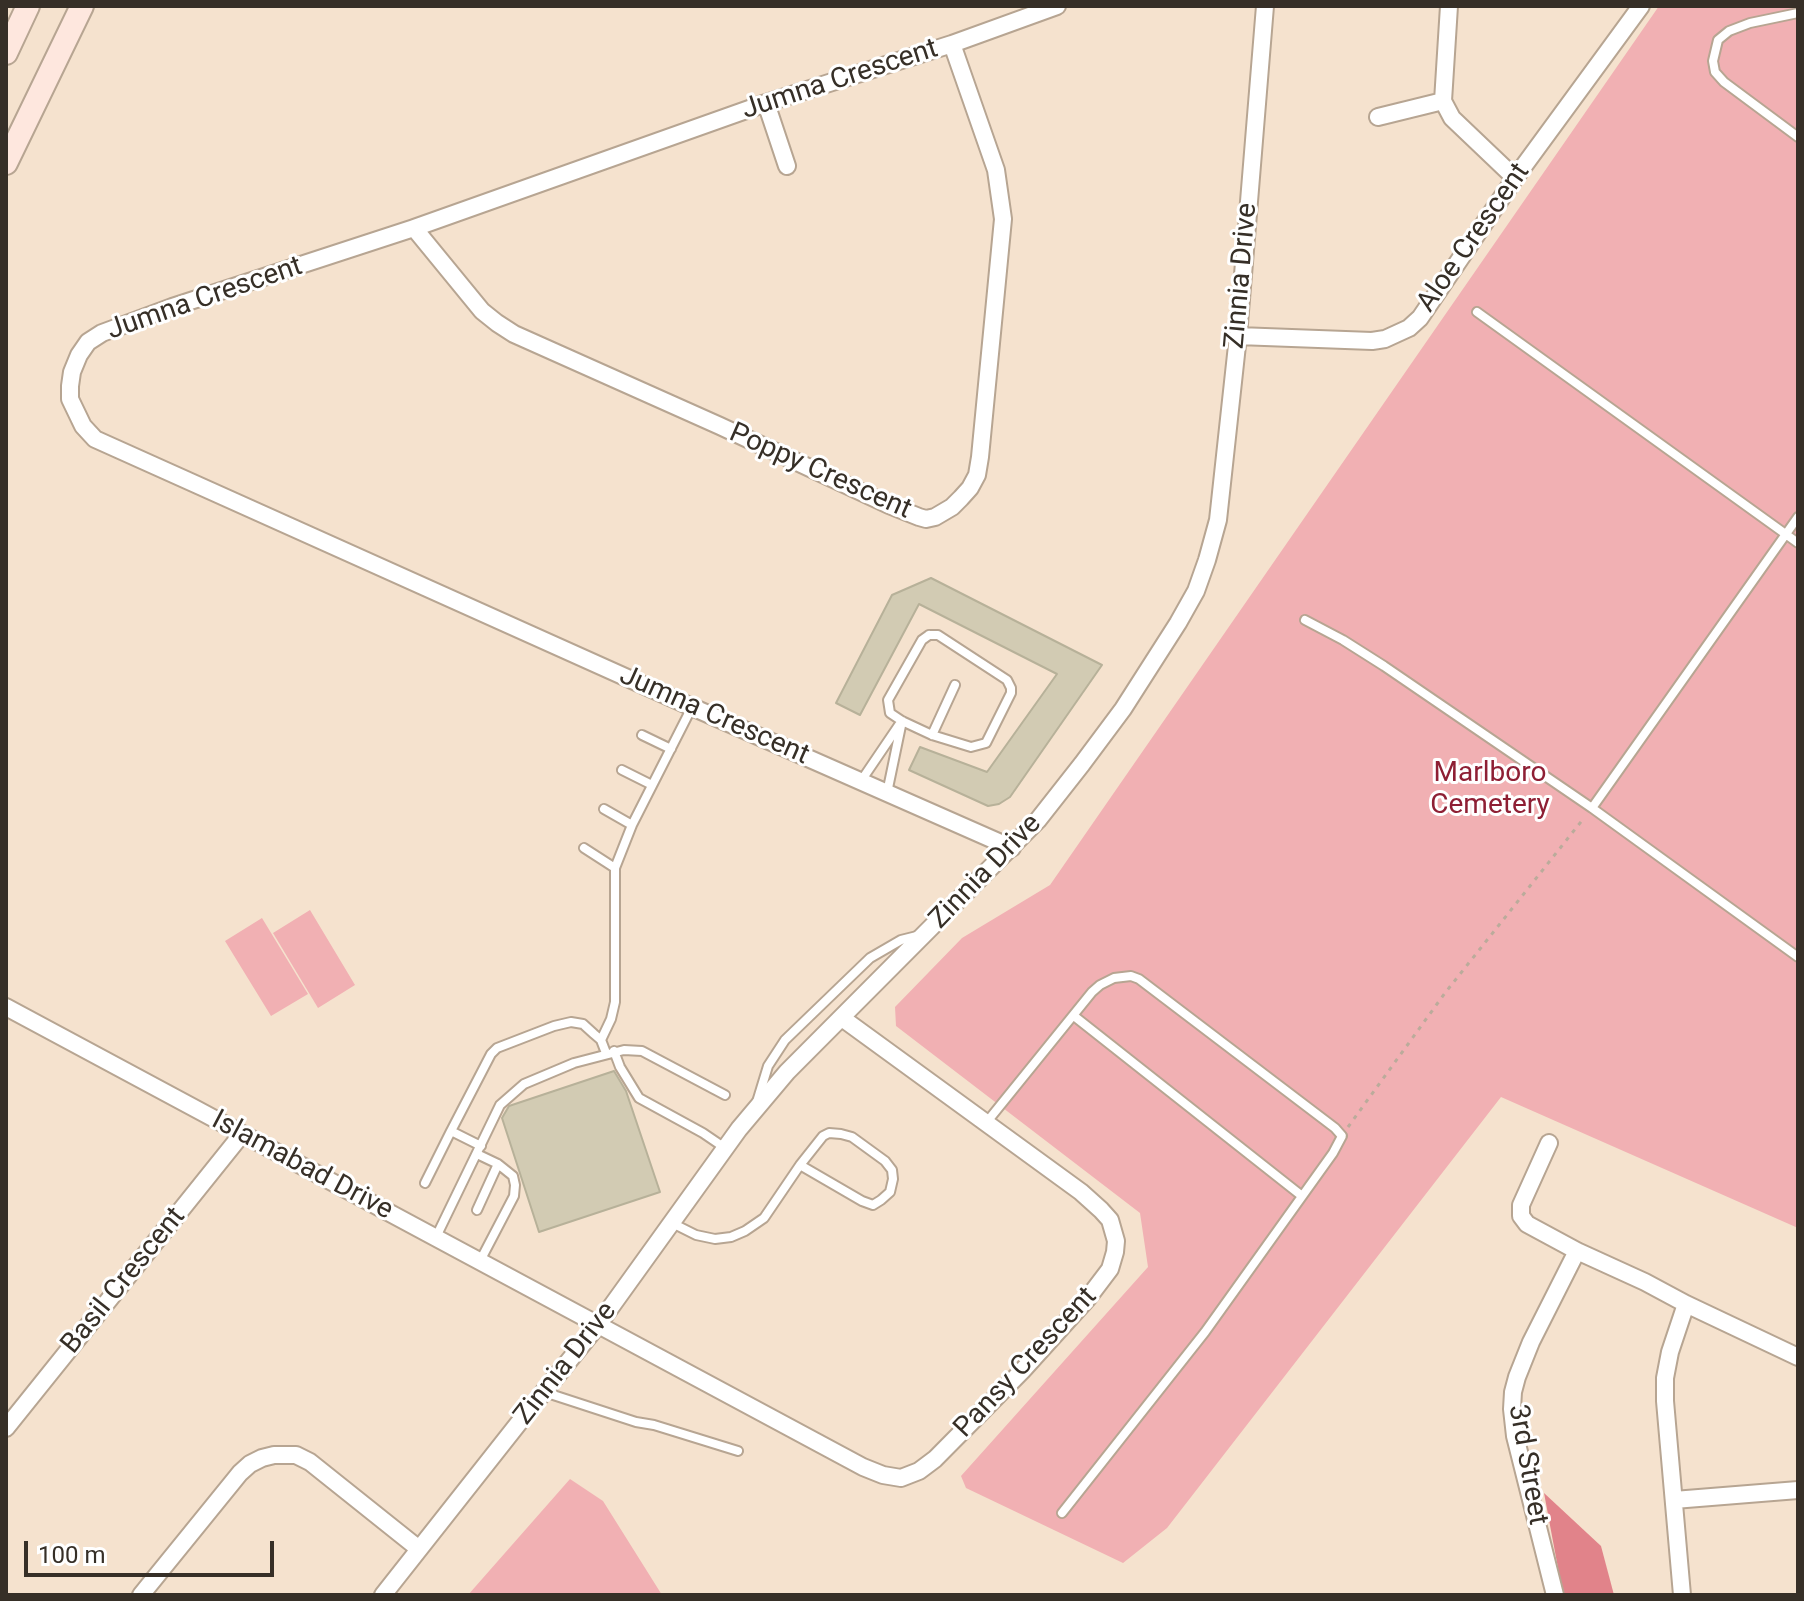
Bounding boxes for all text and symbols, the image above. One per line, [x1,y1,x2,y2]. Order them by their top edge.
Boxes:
street label: Jumna Crescent [738,33,942,127]
street label: Aloe Crescent [1410,157,1538,319]
street label: Zinnia Drive [1219,202,1265,350]
street label: Jumna Crescent [103,250,307,348]
street label: Poppy Crescent [724,417,916,527]
street label: Jumna Crescent [614,659,814,773]
park label: Marlboro Cemetery [1430,757,1550,823]
street label: Zinnia Drive [923,808,1049,936]
street label: Islamabad Drive [206,1104,398,1228]
street label: Basil Crescent [55,1201,193,1361]
street label: Pansy Crescent [948,1281,1104,1445]
street label: Zinnia Drive [508,1296,624,1432]
street label: 3rd Street [1500,1402,1554,1528]
scale bar [28,1525,278,1575]
text: 100 m [38,1541,105,1569]

